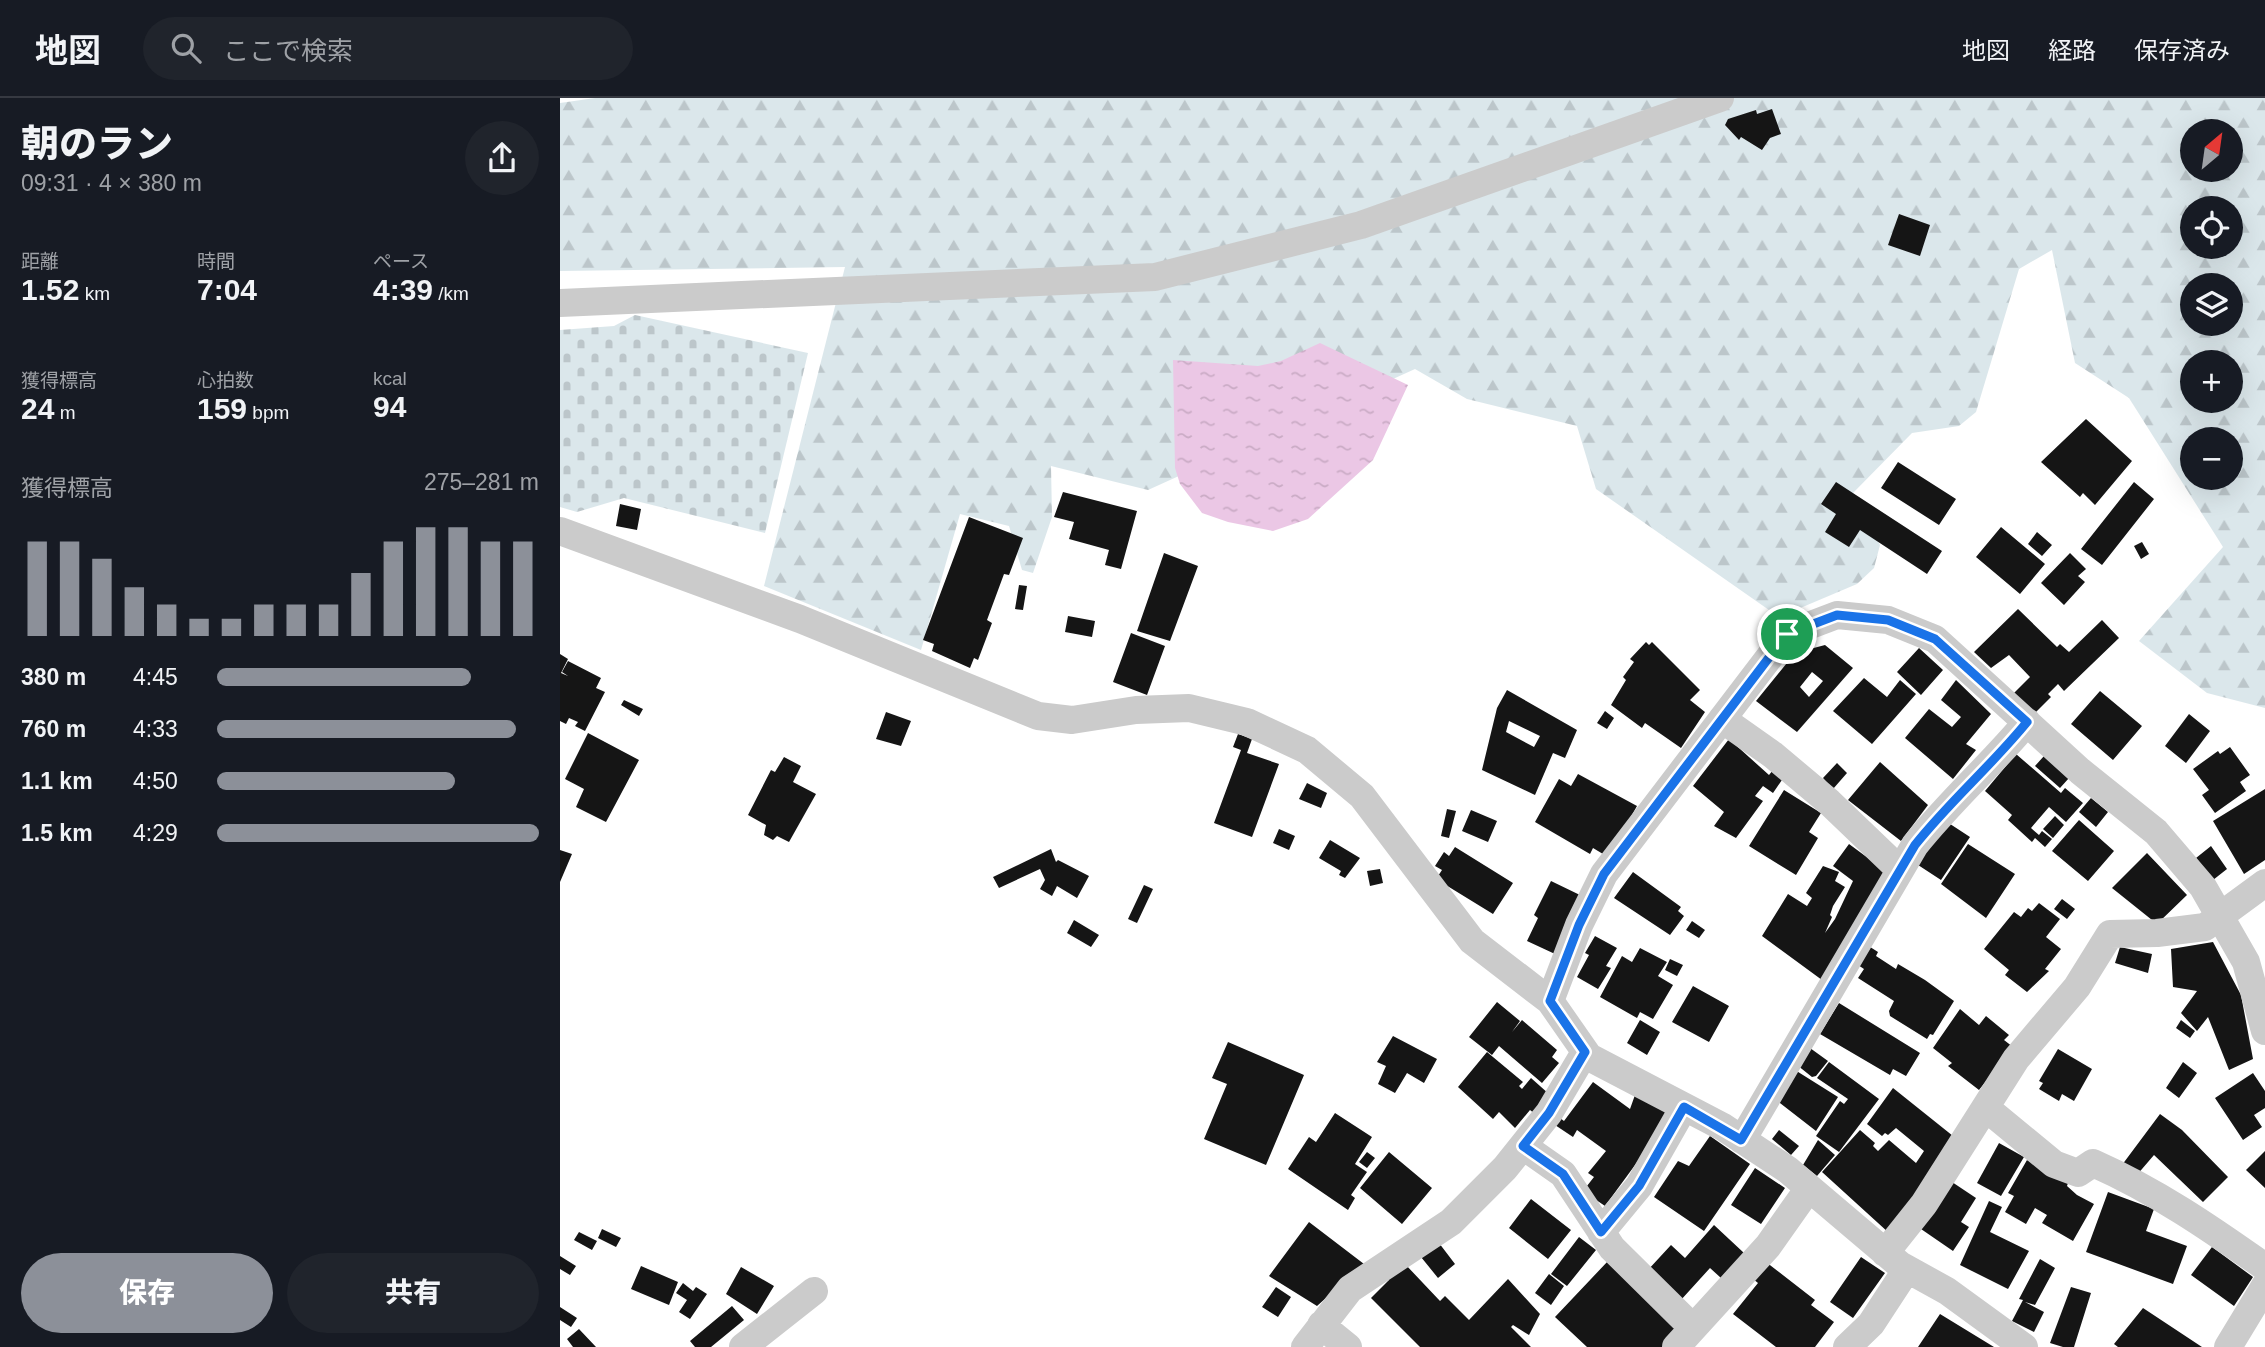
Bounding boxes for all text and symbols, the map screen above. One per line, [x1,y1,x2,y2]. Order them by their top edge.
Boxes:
search box [143,17,633,80]
icon: search [167,29,205,67]
text: 地図 [35,32,101,69]
text: ここで検索 [223,36,353,66]
text: 地図 [1962,37,2010,64]
text: 経路 [2048,37,2096,64]
text: 保存済み [2134,37,2230,64]
north arrow [2180,119,2244,182]
map controls [2180,119,2243,490]
button: share [465,121,539,195]
text: 朝のラン [21,123,173,165]
text: 09:31 · 4 × 380 m [21,170,202,196]
button: locate [2180,196,2243,259]
text: 距離 [21,251,59,272]
text: 時間 [197,251,235,272]
text: ペース [373,251,429,272]
text: 1.52 [21,273,79,306]
text: 7:04 [197,273,257,306]
text: 4:39 [373,273,433,306]
button: layers [2180,273,2243,336]
text: km [79,283,110,304]
text: /km [433,283,469,304]
button: + [2180,350,2243,413]
text: kcal [373,368,407,389]
text: 獲得標高 [21,370,97,391]
text: 心拍数 [197,370,254,391]
text: 94 [373,390,406,423]
text: 24 [21,392,54,425]
text: 159 [197,392,247,425]
text: m [54,402,75,423]
text: bpm [247,402,289,423]
button: − [2180,427,2243,490]
text: 275–281 m [424,469,539,495]
text: 獲得標高 [21,475,113,501]
pin [1757,604,1817,664]
icon: arrive [1768,615,1806,653]
text: 380 m [21,664,86,690]
text: 4:45 [133,664,178,690]
text: 760 m [21,716,86,742]
text: 4:33 [133,716,178,742]
text: 1.1 km [21,768,93,794]
text: 4:50 [133,768,178,794]
text: 1.5 km [21,820,93,846]
text: 4:29 [133,820,178,846]
button: 保存 [21,1253,273,1333]
button: 共有 [287,1253,539,1333]

